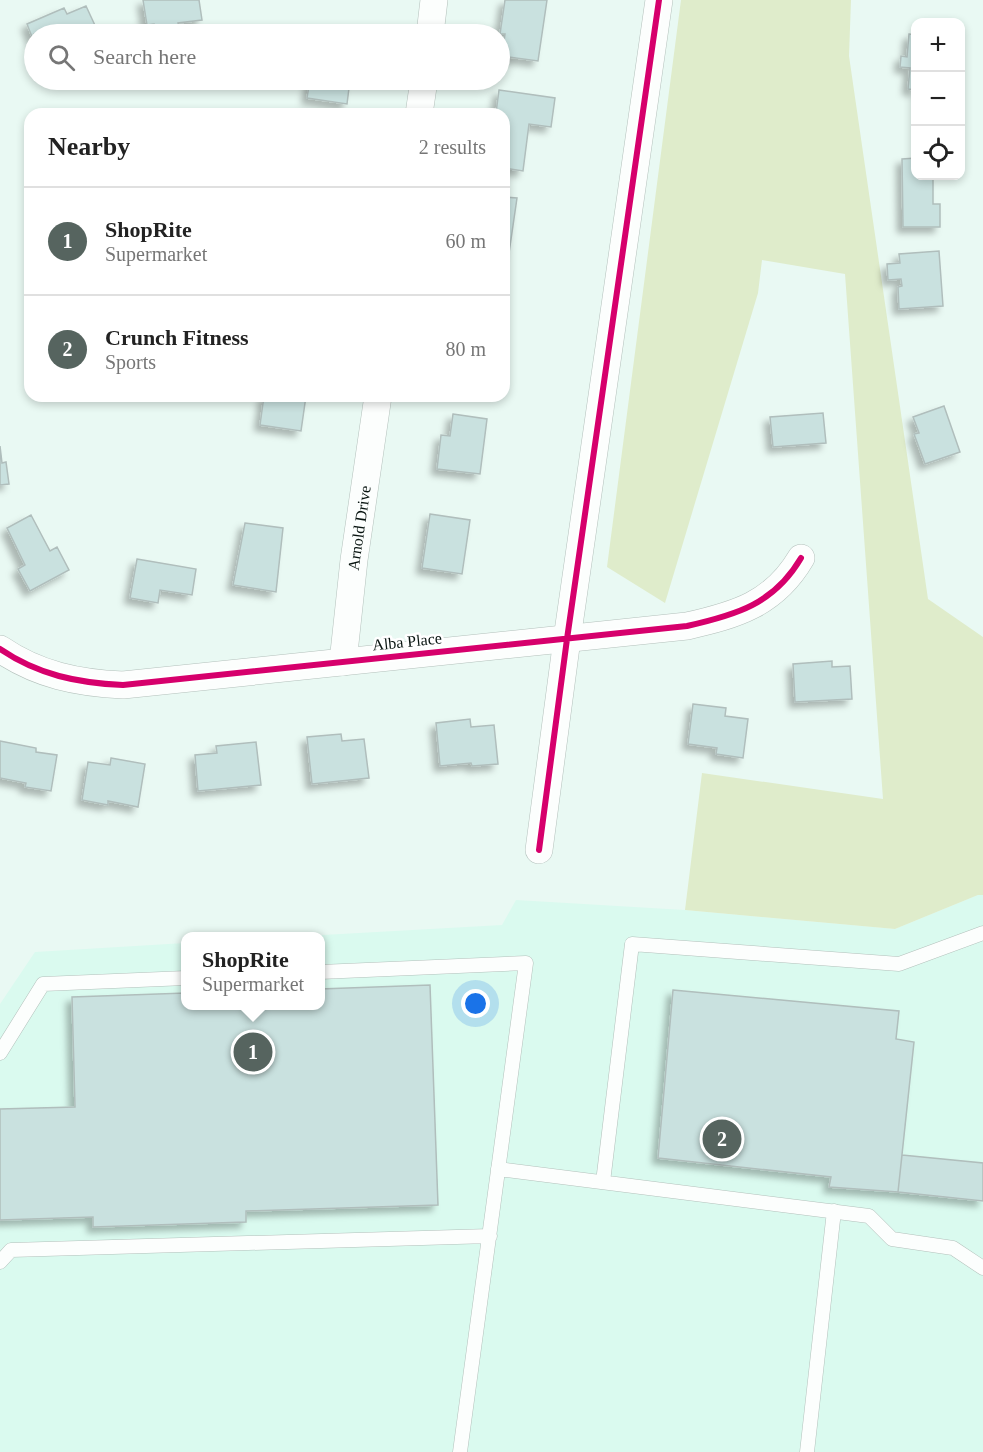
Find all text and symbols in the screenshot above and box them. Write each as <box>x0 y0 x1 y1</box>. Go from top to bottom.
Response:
map controls <box>911 18 965 180</box>
button: + <box>911 18 965 72</box>
search box <box>24 24 510 90</box>
icon: search <box>45 41 78 74</box>
text: Search here <box>93 44 196 69</box>
button: − <box>911 72 965 126</box>
button: locate <box>911 126 965 180</box>
text: Nearby <box>48 132 130 161</box>
text: 2 results <box>419 136 486 158</box>
text: ShopRite <box>105 217 192 242</box>
text: 1 <box>63 230 73 252</box>
text: 60 m <box>445 230 486 252</box>
text: Supermarket <box>105 243 207 265</box>
text: Crunch Fitness <box>105 325 249 350</box>
text: 2 <box>63 338 73 360</box>
text: 80 m <box>445 338 486 360</box>
text: Sports <box>105 351 156 373</box>
street label: Arnold Drive <box>345 484 374 571</box>
street label: Alba Place <box>371 629 443 654</box>
popup <box>181 932 325 1010</box>
text: ShopRite <box>202 947 289 972</box>
text: Supermarket <box>202 973 304 995</box>
your location <box>461 989 490 1018</box>
pin: 1 <box>234 1030 272 1074</box>
pin: 2 <box>702 1116 742 1162</box>

